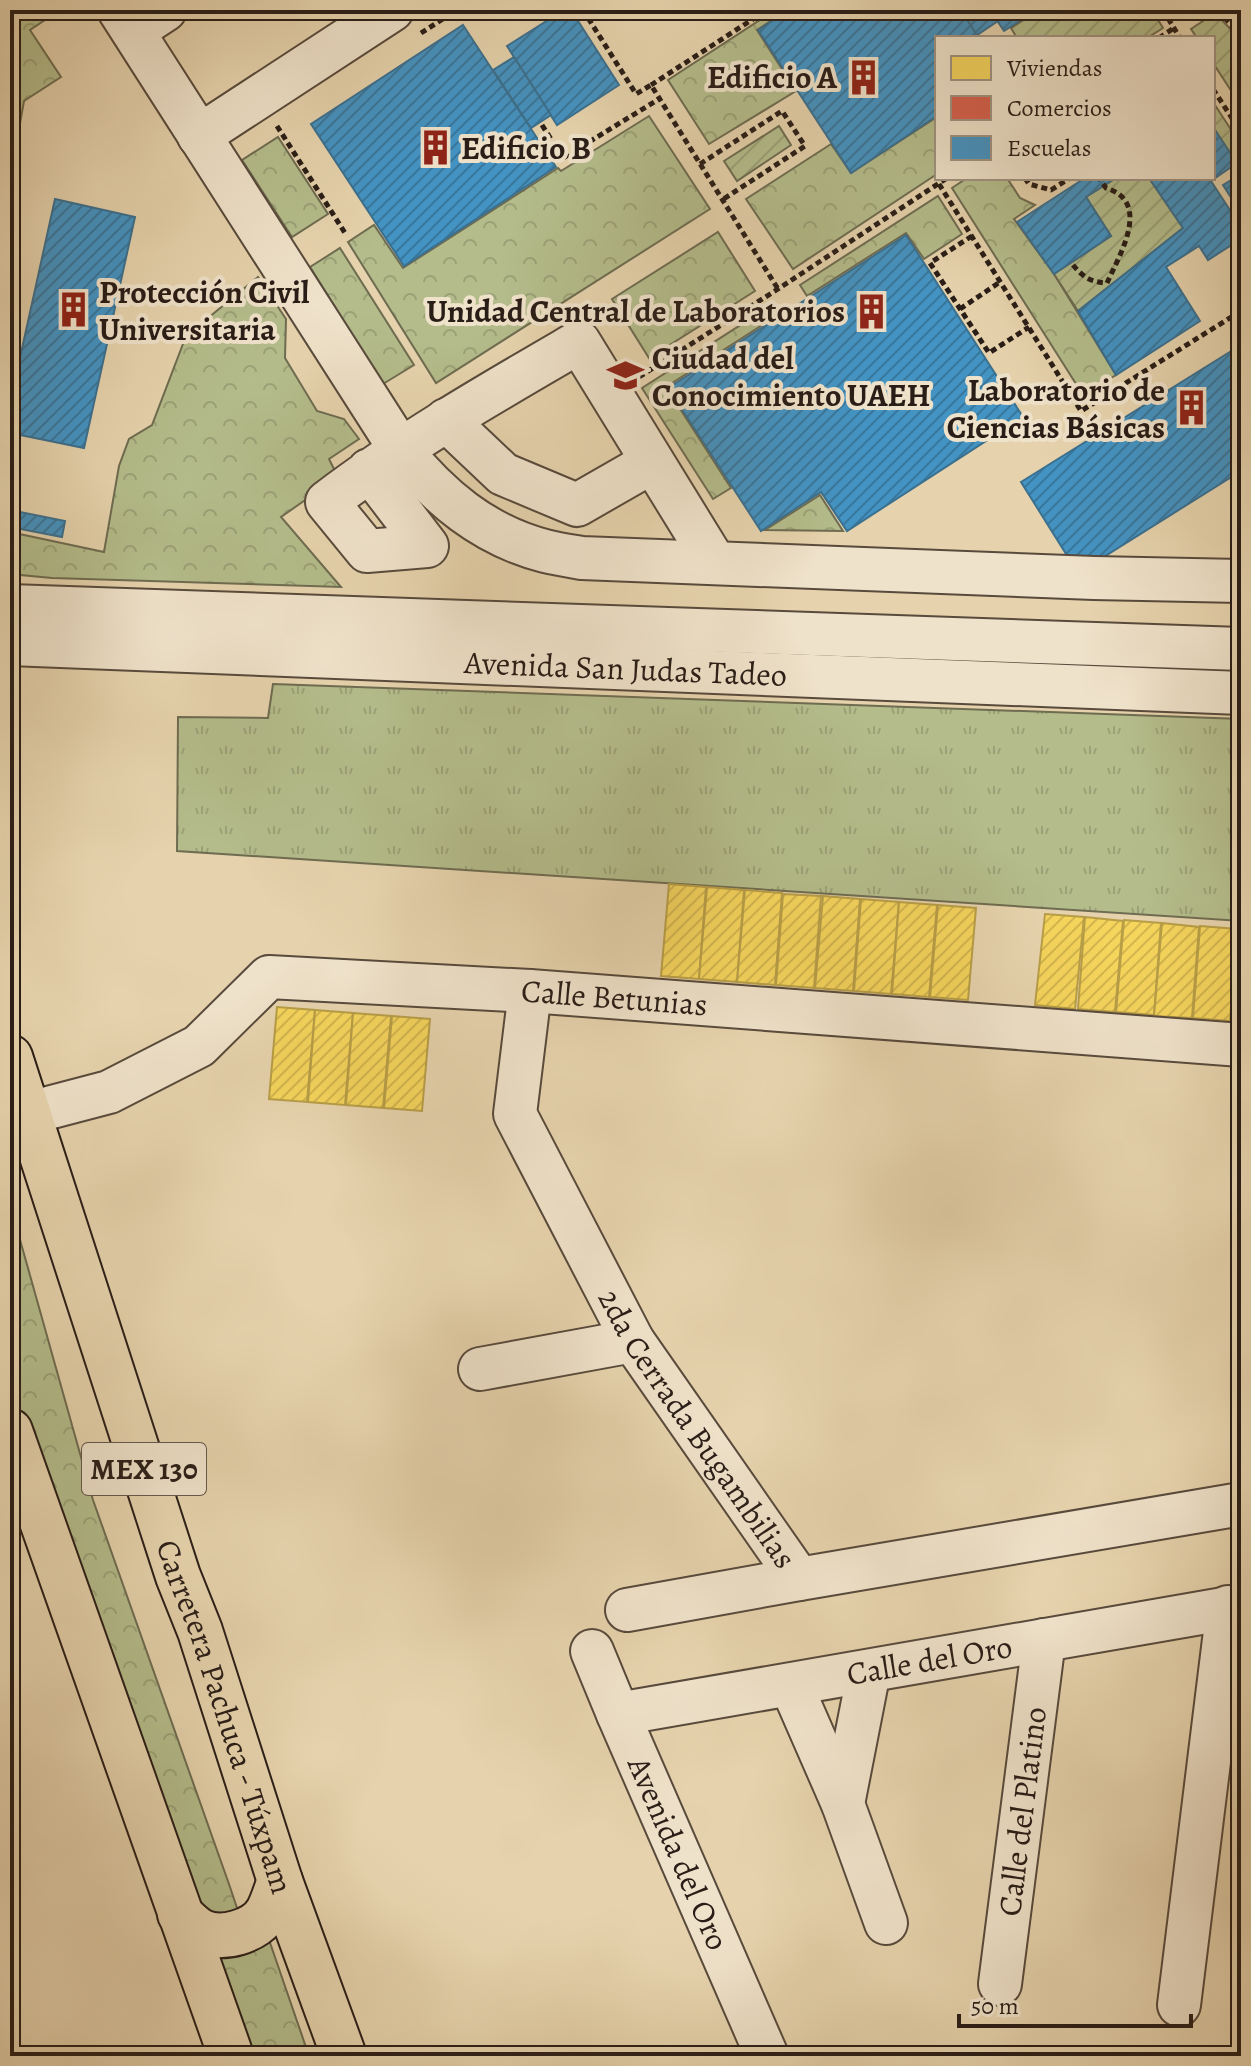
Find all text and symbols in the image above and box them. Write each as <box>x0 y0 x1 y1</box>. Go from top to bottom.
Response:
legend <box>935 36 1215 180</box>
text: Viviendas <box>1006 52 1103 84</box>
place label: Edificio A <box>707 55 838 99</box>
building icon: Edificio A <box>844 58 882 96</box>
text: Comercios <box>1007 92 1112 124</box>
place label: Edificio B <box>461 126 591 170</box>
building icon: Edificio B <box>416 129 454 167</box>
text: Escuelas <box>1007 132 1091 164</box>
place label: Protección Civil Universitaria <box>99 270 310 351</box>
place label: Unidad Central de Laboratorios <box>427 289 845 333</box>
building icon: Protección Civil Universitaria <box>54 291 92 329</box>
building icon: Unidad Central de Laboratorios <box>852 292 890 330</box>
place label: Ciudad del Conocimiento UAEH <box>652 336 930 417</box>
school or university icon: Ciudad del Conocimiento UAEH <box>607 357 645 395</box>
place label: Laboratorio de Ciencias Básicas <box>947 368 1165 449</box>
building icon: Laboratorio de Ciencias Básicas <box>1172 389 1210 427</box>
street label: Avenida San Judas Tadeo <box>462 640 788 697</box>
street label: Calle Betunias <box>520 968 709 1026</box>
street label: 2da Cerrada Bugambilias <box>588 1281 807 1577</box>
road number: MEX 130 <box>82 1443 206 1495</box>
street label: Carretera Pachuca - Túxpam <box>146 1534 305 1899</box>
street label: Calle del Oro <box>843 1624 1015 1696</box>
street label: Calle del Platino <box>987 1704 1057 1919</box>
street label: Avenida del Oro <box>617 1749 740 1957</box>
scale bar <box>959 1978 1191 2028</box>
text: 50 m <box>971 1990 1019 2022</box>

